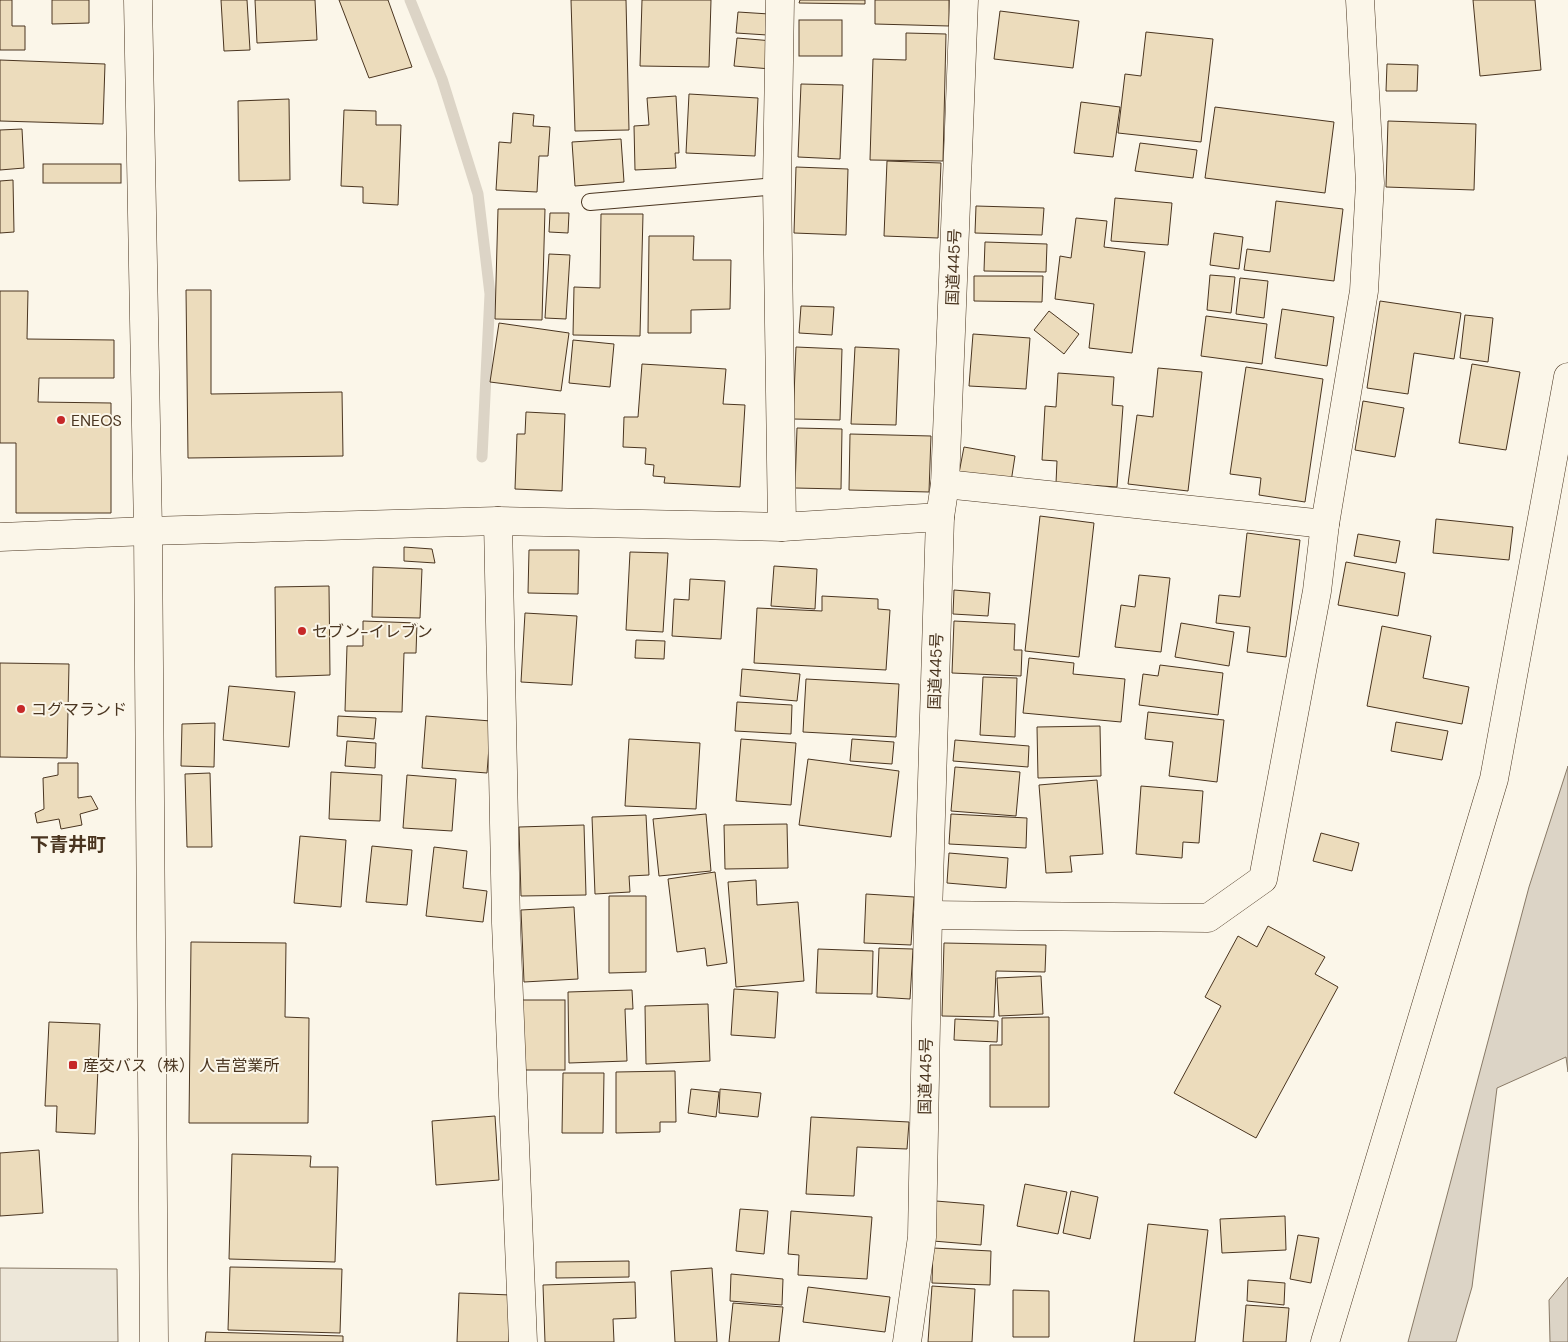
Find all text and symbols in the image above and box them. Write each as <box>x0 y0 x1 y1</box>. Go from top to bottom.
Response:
street label: 国道445号 <box>942 228 965 306</box>
place label: ENEOS <box>71 410 122 431</box>
marker: ENEOS <box>55 414 67 426</box>
place label: セブン-イレブン <box>312 621 433 642</box>
marker: セブン-イレブン <box>296 625 308 637</box>
street label: 国道445号 <box>924 632 947 710</box>
place label: コグマランド <box>31 699 127 720</box>
marker: コグマランド <box>15 703 27 715</box>
district label: 下青井町 <box>30 832 106 857</box>
street label: 国道445号 <box>914 1037 937 1115</box>
place label: 産交バス（株） 人吉営業所 <box>83 1055 279 1076</box>
marker: 産交バス（株） 人吉営業所 <box>67 1059 79 1071</box>

